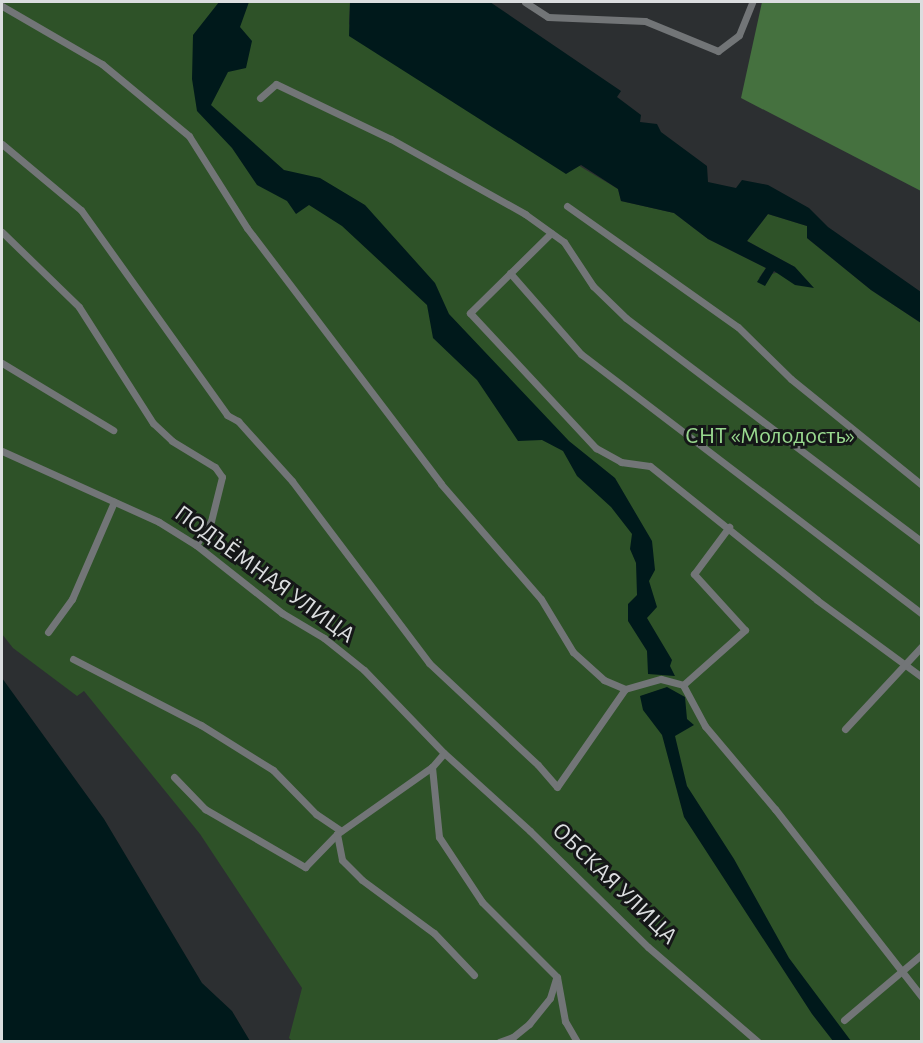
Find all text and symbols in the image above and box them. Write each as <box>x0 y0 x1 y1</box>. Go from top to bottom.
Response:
park label: СНТ «Молодость» <box>685 423 855 451</box>
street label: ПОДЪЁМНАЯ УЛИЦА <box>168 500 360 650</box>
street label: ОБСКАЯ УЛИЦА <box>545 817 683 951</box>

